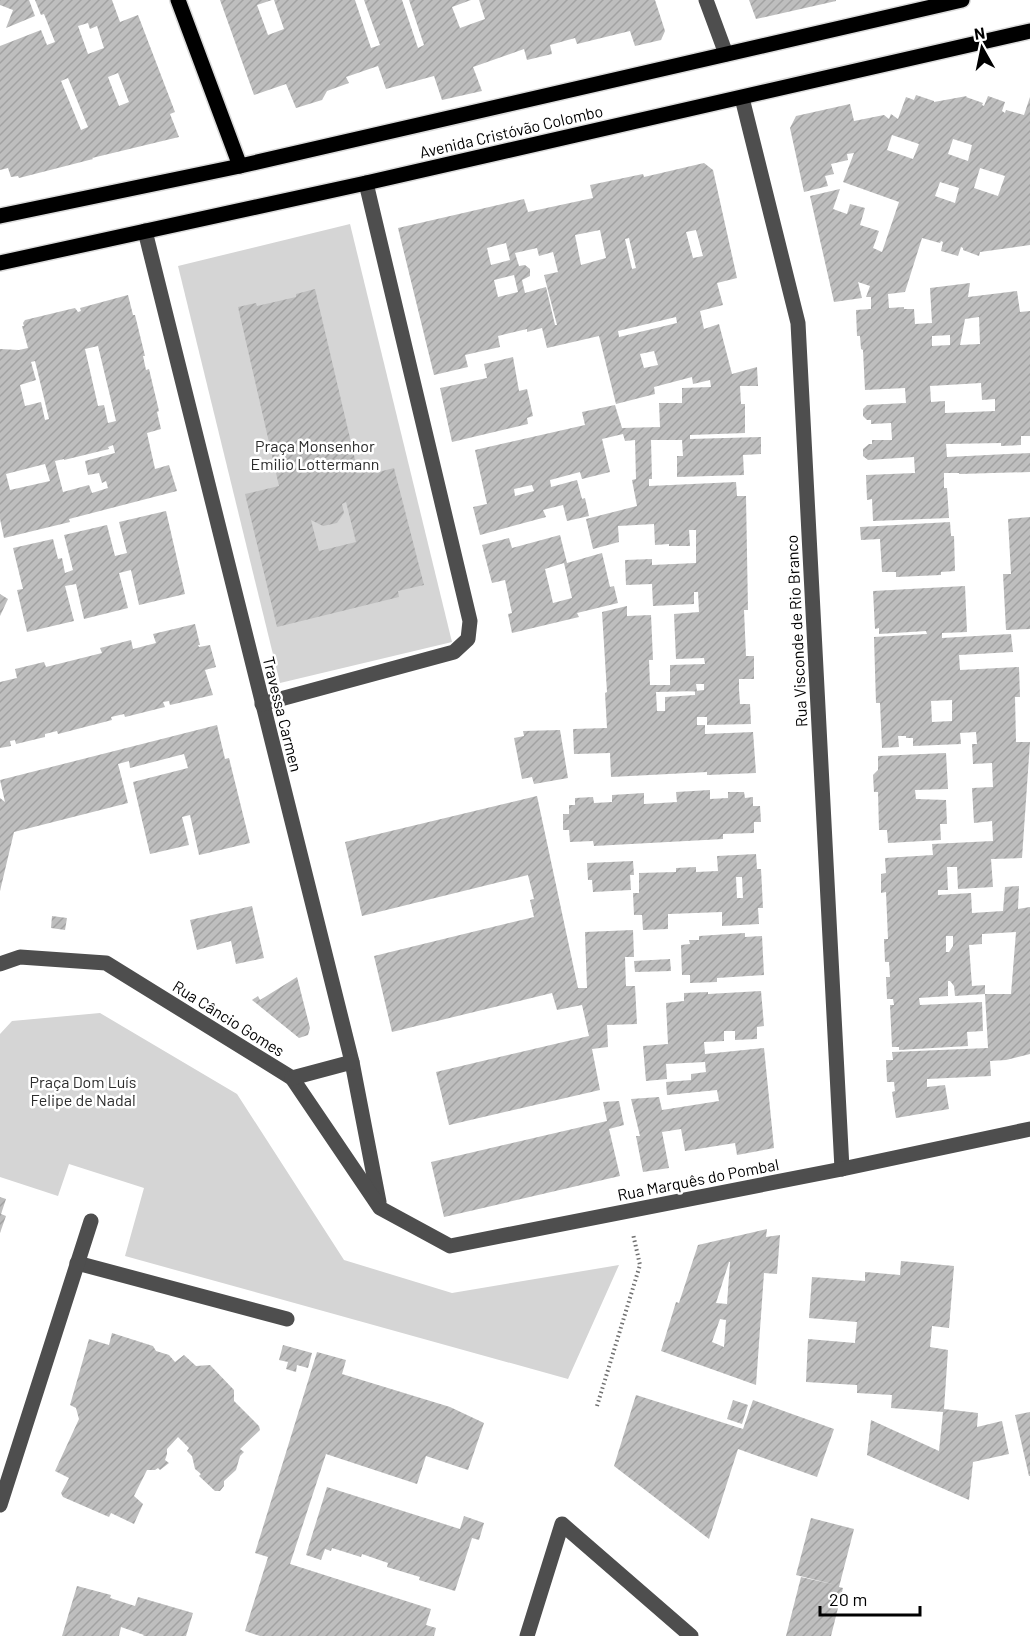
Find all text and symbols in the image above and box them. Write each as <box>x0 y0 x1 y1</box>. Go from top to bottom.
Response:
north arrow <box>952 18 1012 78</box>
text: N <box>973 22 986 43</box>
street label: Avenida Cristóvão Colombo <box>417 101 605 161</box>
park label: Praça Monsenhor Emilio Lottermann <box>251 436 379 473</box>
street label: Rua Visconde de Rio Branco <box>781 534 811 728</box>
street label: Travessa Carmen <box>259 654 307 774</box>
street label: Rua Câncio Gomes <box>170 976 288 1060</box>
park label: Praça Dom Luís Felipe de Nadal <box>30 1072 136 1109</box>
street label: Rua Marquês do Pombal <box>616 1154 780 1204</box>
scale bar <box>820 1579 920 1617</box>
text: 20 m <box>829 1588 867 1610</box>

